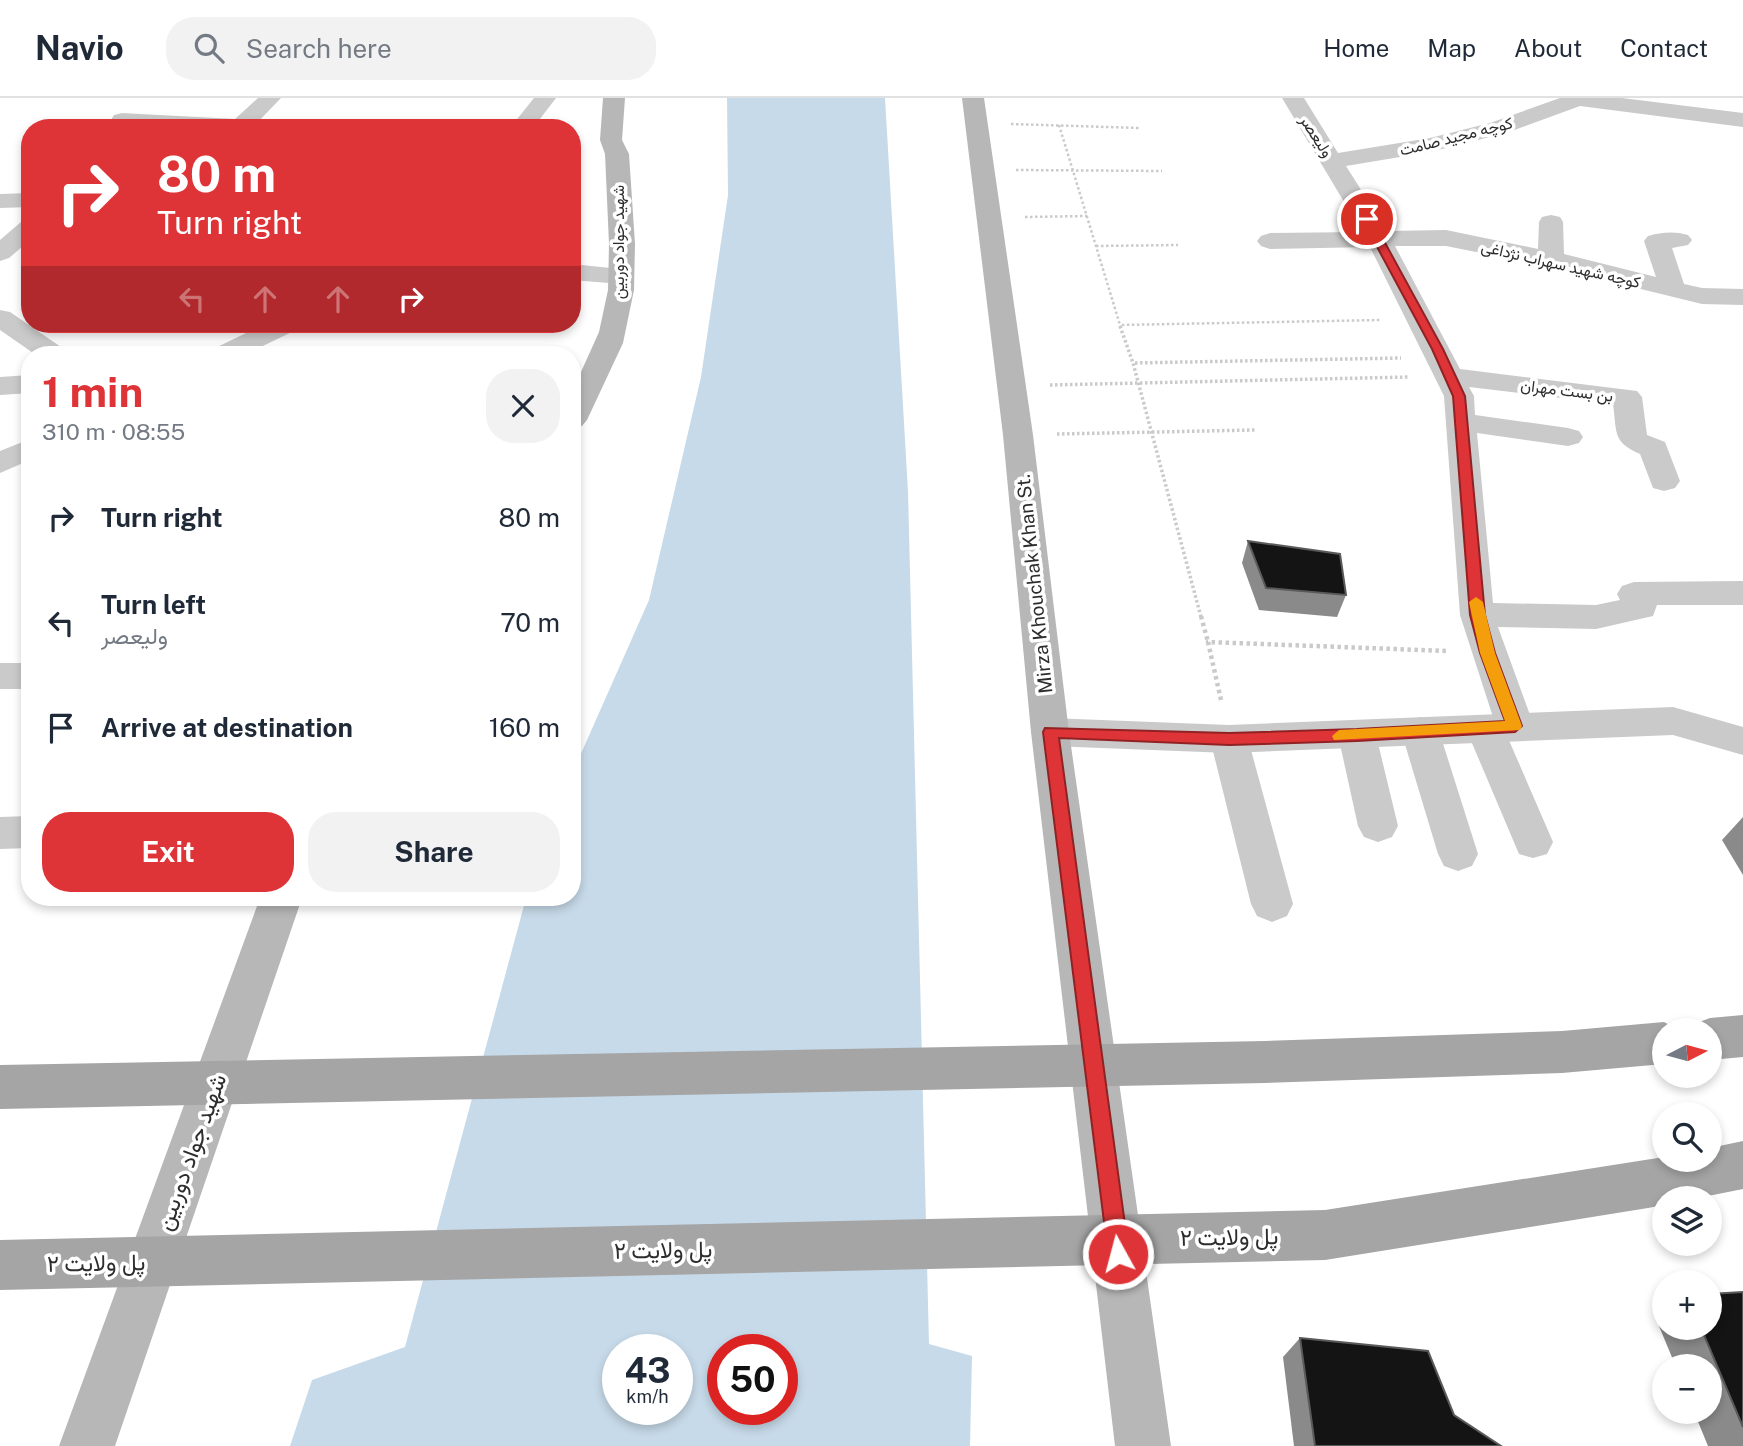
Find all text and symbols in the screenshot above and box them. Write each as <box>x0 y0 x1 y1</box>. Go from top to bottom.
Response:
search box <box>166 17 656 80</box>
text: Navio <box>35 29 124 67</box>
icon: search <box>190 29 228 67</box>
text: Search here <box>246 33 392 64</box>
text: Home <box>1323 34 1389 62</box>
text: Map <box>1427 34 1476 62</box>
text: About <box>1514 34 1582 62</box>
text: Contact <box>1620 34 1708 62</box>
street label: ولیعصر <box>1295 111 1337 162</box>
street label: کوچه مجید صامت <box>1398 113 1515 162</box>
text: 80 m <box>157 145 276 203</box>
icon: right <box>42 147 133 238</box>
street label: شهید جواد دوربین <box>609 185 629 299</box>
pin <box>1337 189 1397 249</box>
icon: arrive <box>1348 200 1386 238</box>
text: Turn right <box>157 204 302 241</box>
street label: کوچه شهید سهراب نژداغی <box>1479 237 1642 294</box>
icon: left <box>173 280 211 318</box>
icon: ahead <box>246 280 284 318</box>
icon: ahead <box>319 280 357 318</box>
icon: right <box>392 280 430 318</box>
text: 1 min <box>42 367 143 416</box>
button: close <box>486 369 560 443</box>
street label: بن بست مهران <box>1519 375 1614 407</box>
text: 310 m · 08:55 <box>42 418 185 445</box>
street label: Mirza Khouchak Khan St. <box>1012 473 1056 695</box>
icon: right <box>42 499 80 537</box>
text: Turn right <box>101 502 223 533</box>
text: 80 m <box>499 502 560 533</box>
text: Turn left <box>101 589 206 620</box>
icon: left <box>42 604 80 642</box>
text: 70 m <box>500 607 560 638</box>
text: ولیعصر <box>101 622 168 649</box>
icon: arrive <box>42 709 80 747</box>
text: Arrive at destination <box>101 712 353 743</box>
text: 160 m <box>489 712 560 743</box>
button: Exit <box>42 812 294 892</box>
button: Share <box>308 812 560 892</box>
north arrow <box>1652 1018 1722 1088</box>
map controls <box>1652 1018 1722 1424</box>
street label: شهید جواد دوربین <box>150 1070 233 1234</box>
button: search <box>1652 1102 1722 1172</box>
button: layers <box>1652 1186 1722 1256</box>
position arrow <box>1081 1217 1155 1291</box>
street label: پل ولایت ۲ <box>1180 1222 1278 1254</box>
street label: پل ولایت ۲ <box>614 1235 712 1267</box>
street label: پل ولایت ۲ <box>47 1248 145 1280</box>
button: + <box>1652 1270 1722 1340</box>
speed limit sign: 50 <box>707 1334 798 1425</box>
text: 43 <box>624 1350 671 1391</box>
button: − <box>1652 1354 1722 1424</box>
text: km/h <box>626 1386 669 1407</box>

